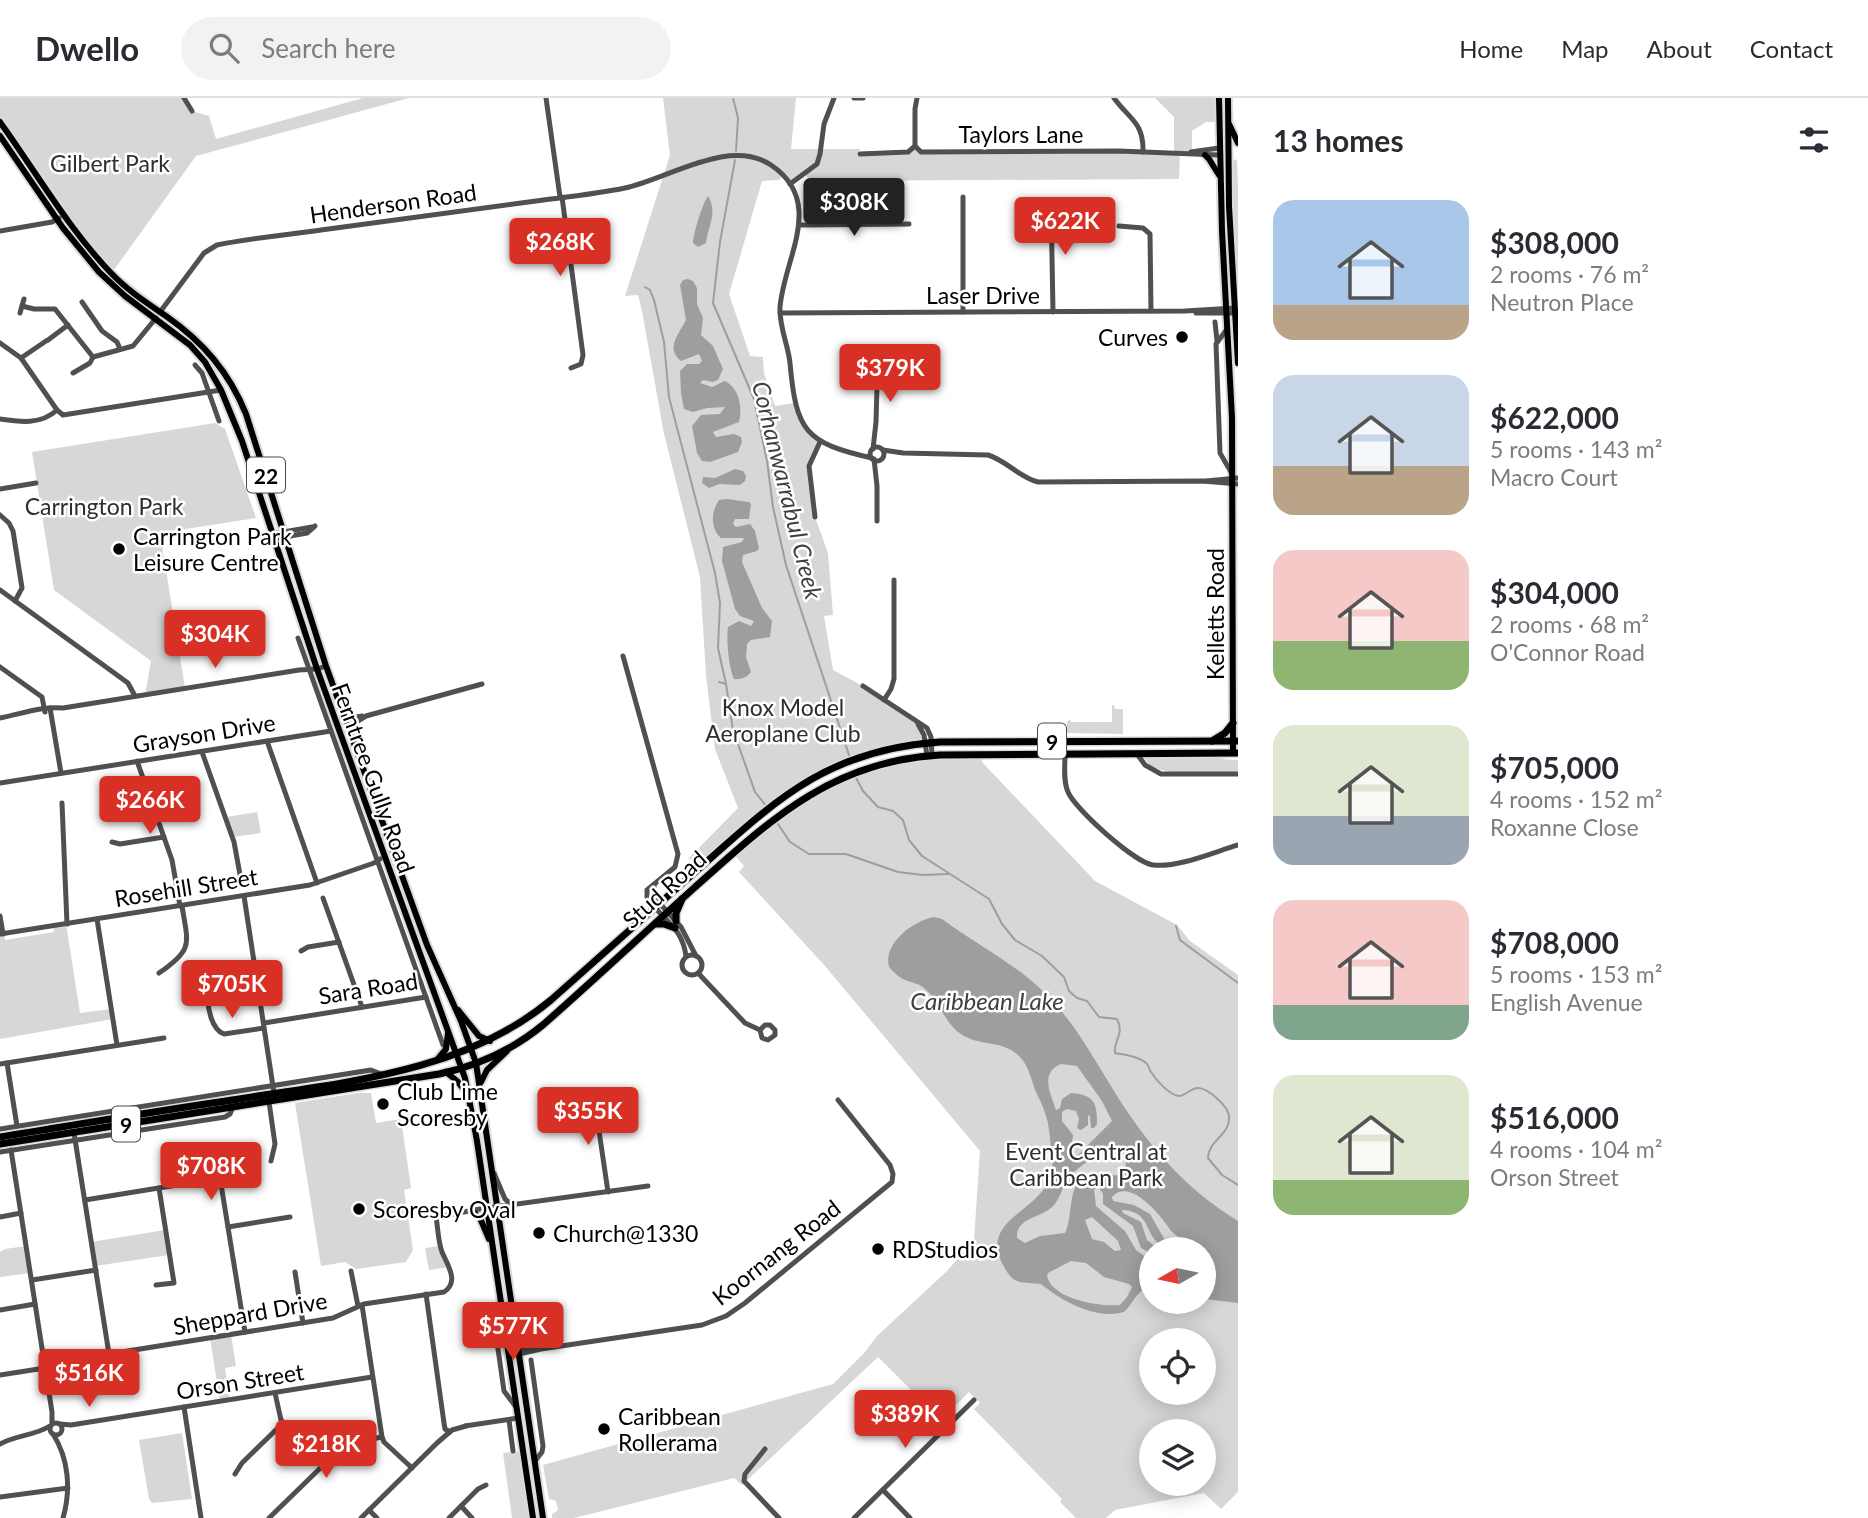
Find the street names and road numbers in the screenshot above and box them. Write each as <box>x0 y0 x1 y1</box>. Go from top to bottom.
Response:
street label: Taylors Lane <box>959 120 1083 148</box>
street label: Henderson Road <box>308 177 478 229</box>
street label: Laser Drive <box>926 281 1040 309</box>
road number: 22 <box>247 458 285 492</box>
street label: Kelletts Road <box>1201 548 1229 680</box>
street label: Ferntree Gully Road <box>327 679 421 877</box>
street label: Grayson Drive <box>131 708 277 758</box>
road number: 9 <box>1038 724 1066 758</box>
street label: Stud Road <box>616 844 712 934</box>
street label: Rosehill Street <box>112 862 260 912</box>
street label: Sara Road <box>316 966 420 1010</box>
road number: 9 <box>112 1107 140 1142</box>
street label: Koornang Road <box>706 1193 846 1311</box>
street label: Sheppard Drive <box>171 1286 329 1340</box>
street label: Orson Street <box>174 1357 307 1405</box>

